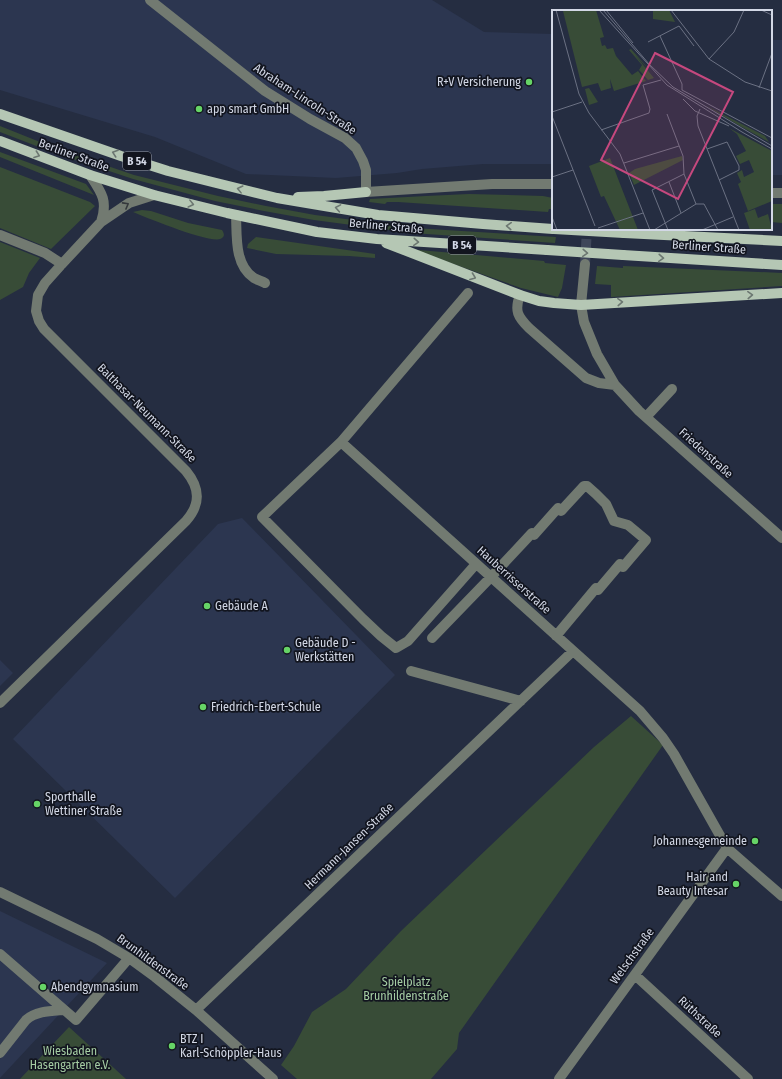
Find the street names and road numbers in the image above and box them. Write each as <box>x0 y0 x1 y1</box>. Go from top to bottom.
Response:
street label: Abraham-Lincoln-Straße <box>251 61 359 137</box>
street label: Berliner Straße <box>37 136 111 174</box>
road number: B 54 <box>123 152 151 170</box>
street label: Berliner Straße <box>348 216 424 236</box>
road number: B 54 <box>448 236 476 254</box>
street label: Berliner Straße <box>672 237 746 257</box>
street label: Balthasar-Neumann-Straße <box>95 361 199 465</box>
street label: Friedenstraße <box>676 425 736 481</box>
street label: Hauberrisserstraße <box>474 543 554 617</box>
street label: Hermann-Jansen-Straße <box>302 800 396 892</box>
street label: Welschstraße <box>607 925 657 987</box>
street label: Brunhildenstraße <box>114 931 192 993</box>
street label: Rüthstraße <box>675 993 725 1041</box>

